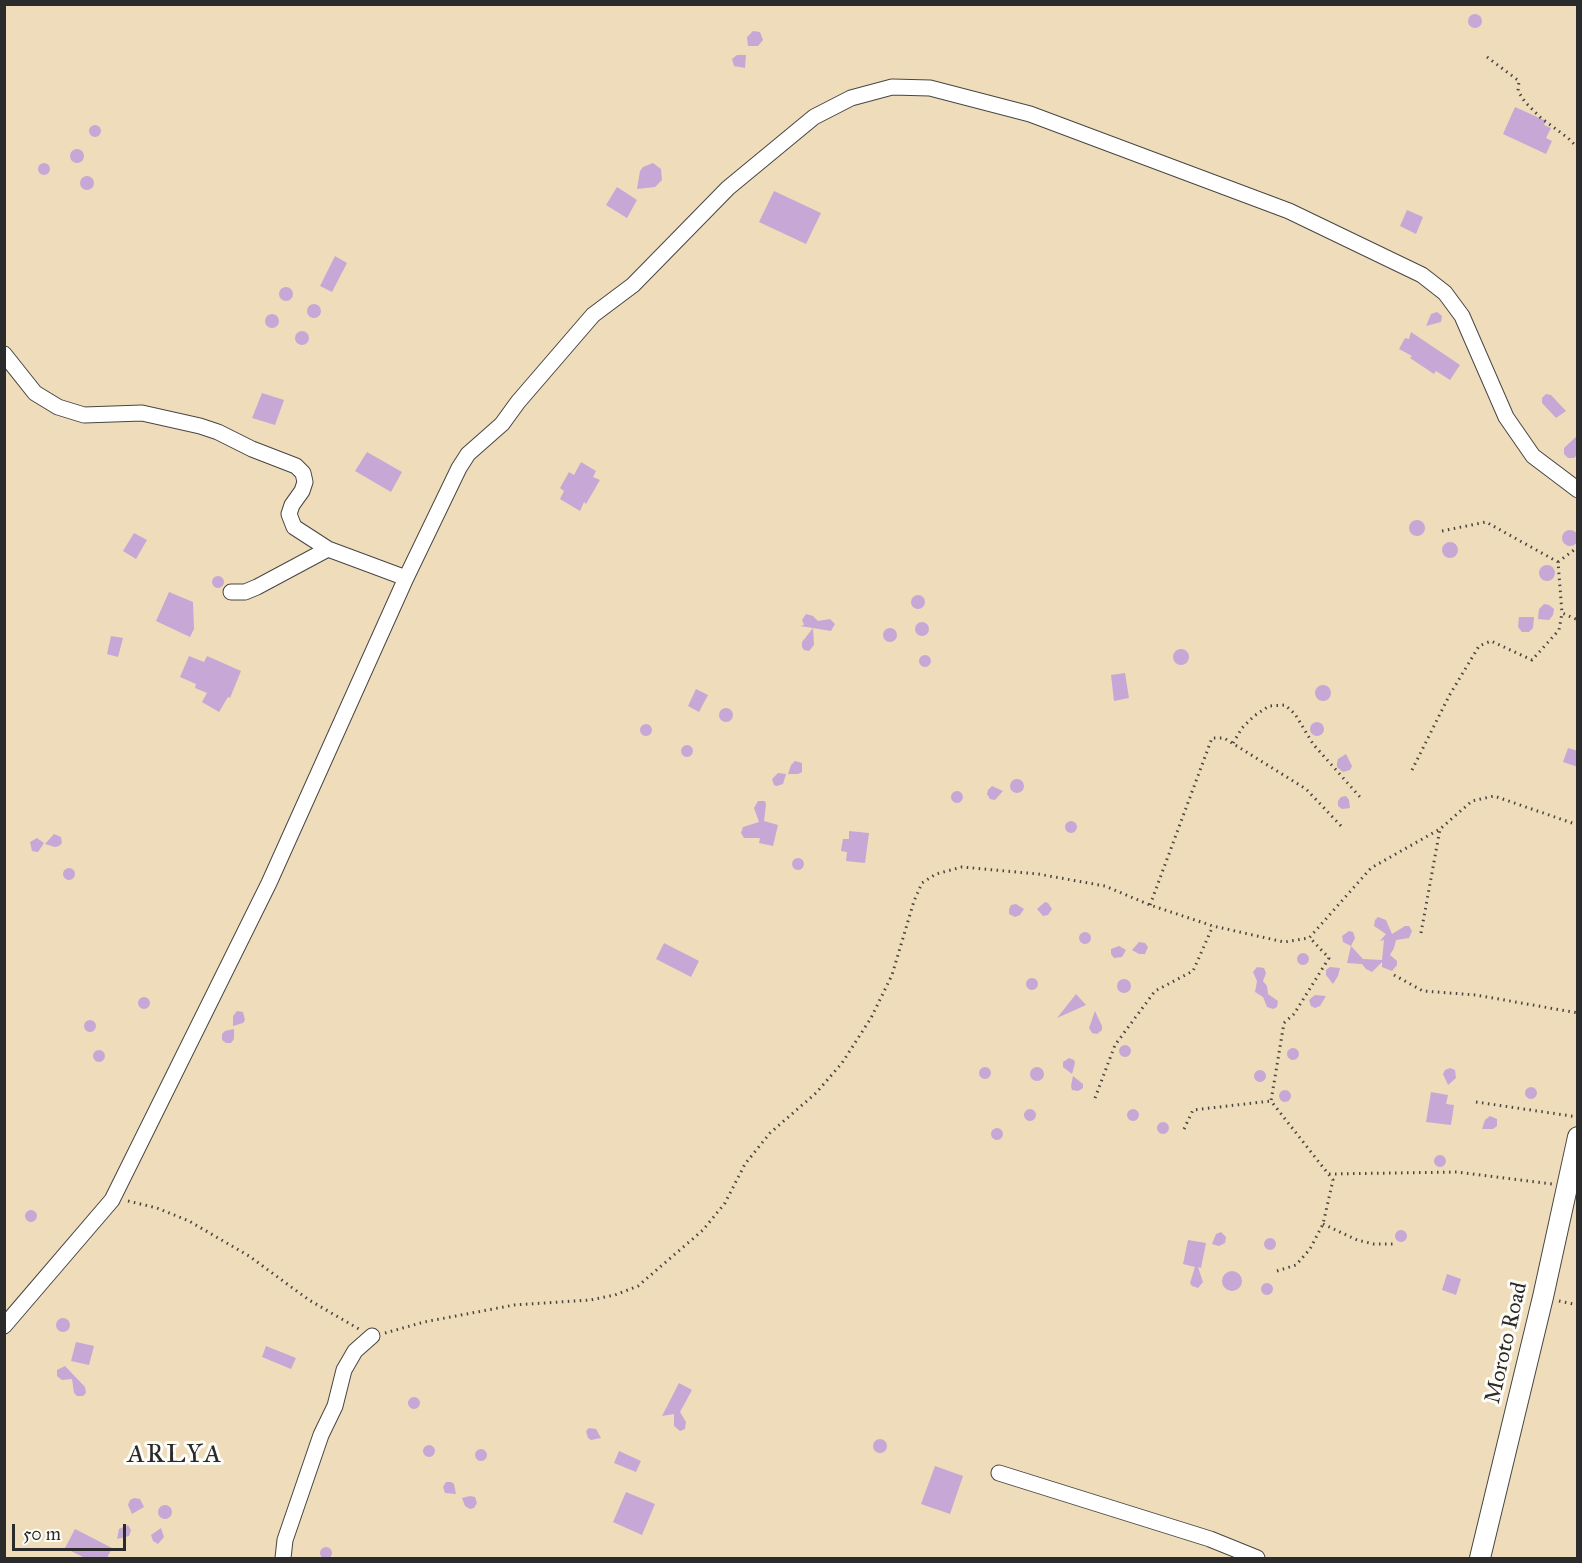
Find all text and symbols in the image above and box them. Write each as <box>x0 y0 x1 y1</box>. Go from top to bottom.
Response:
street label: Moroto Road <box>1480 1280 1534 1406</box>
district label: ARLYA <box>127 1440 223 1472</box>
scale bar <box>15 1512 129 1550</box>
text: 50 m <box>23 1523 61 1545</box>

